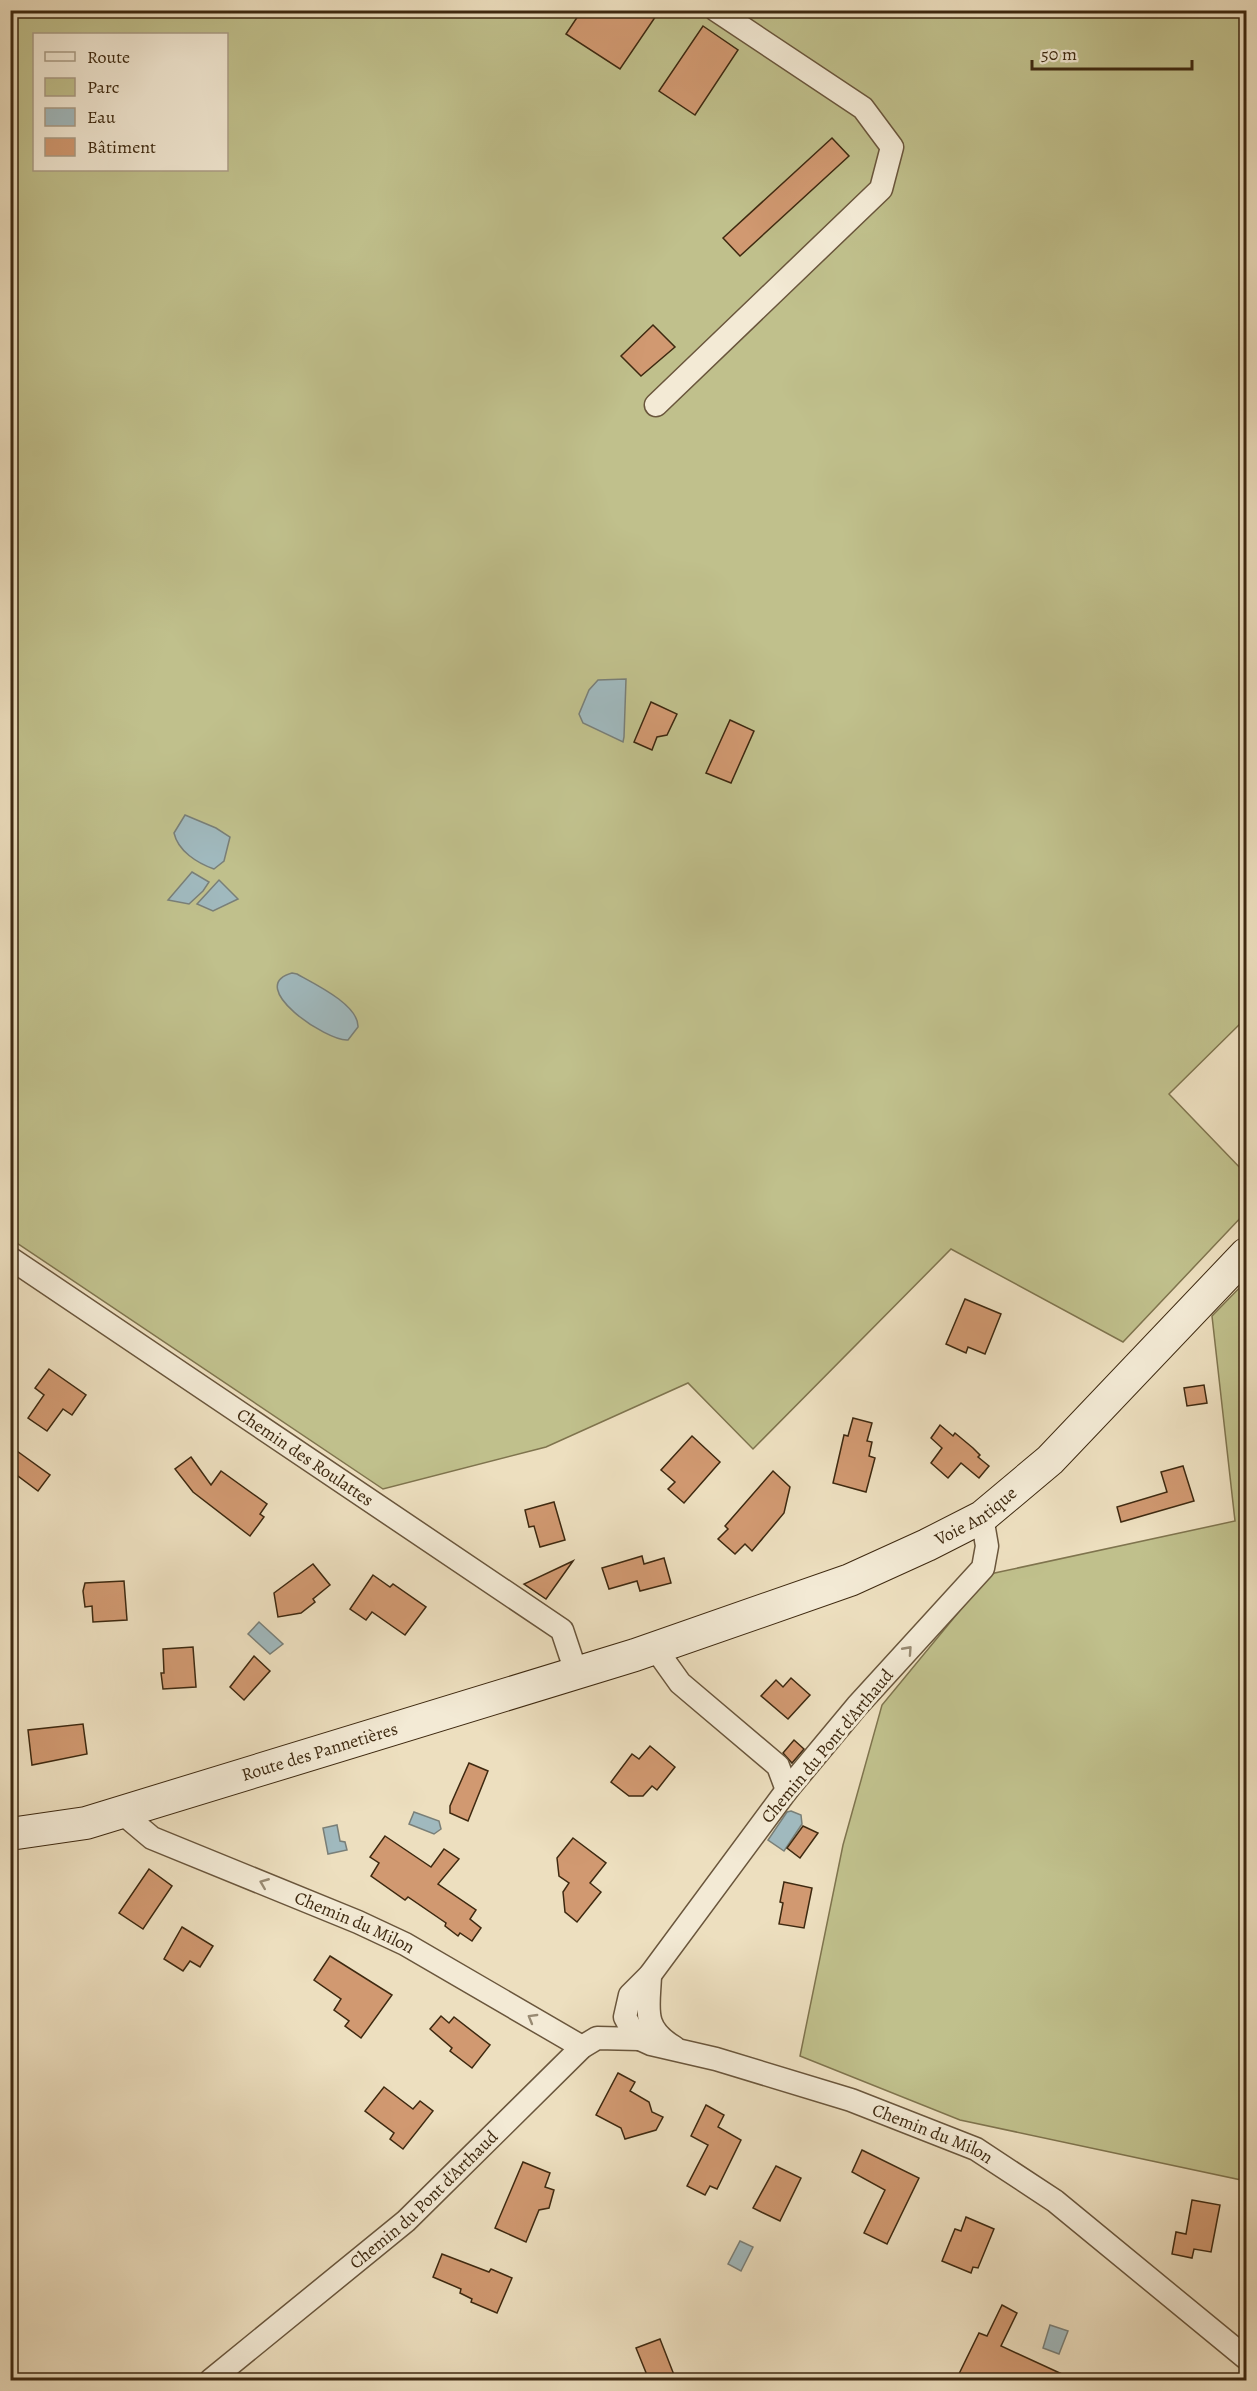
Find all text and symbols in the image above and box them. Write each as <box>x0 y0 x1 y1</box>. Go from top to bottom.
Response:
legend <box>33 33 228 171</box>
scale bar <box>1032 33 1192 71</box>
text: 50 m <box>1041 42 1077 66</box>
text: Route <box>87 45 130 69</box>
text: Parc <box>87 75 119 99</box>
text: Eau <box>87 105 116 129</box>
text: Bâtiment <box>87 135 156 159</box>
street label: Chemin des Roulattes <box>232 1402 378 1512</box>
street label: Voie Antique <box>930 1481 1022 1552</box>
one-way arrow <box>901 1646 912 1657</box>
street label: Chemin du Pont d'Arthaud <box>755 1664 899 1828</box>
street label: Route des Pannetières <box>238 1716 401 1787</box>
one-way arrow <box>259 1878 270 1890</box>
street label: Chemin du Milon <box>291 1885 419 1959</box>
one-way arrow <box>527 2013 538 2025</box>
street label: Chemin du Milon <box>869 2097 998 2169</box>
street label: Chemin du Pont d'Arthaud <box>344 2125 503 2274</box>

